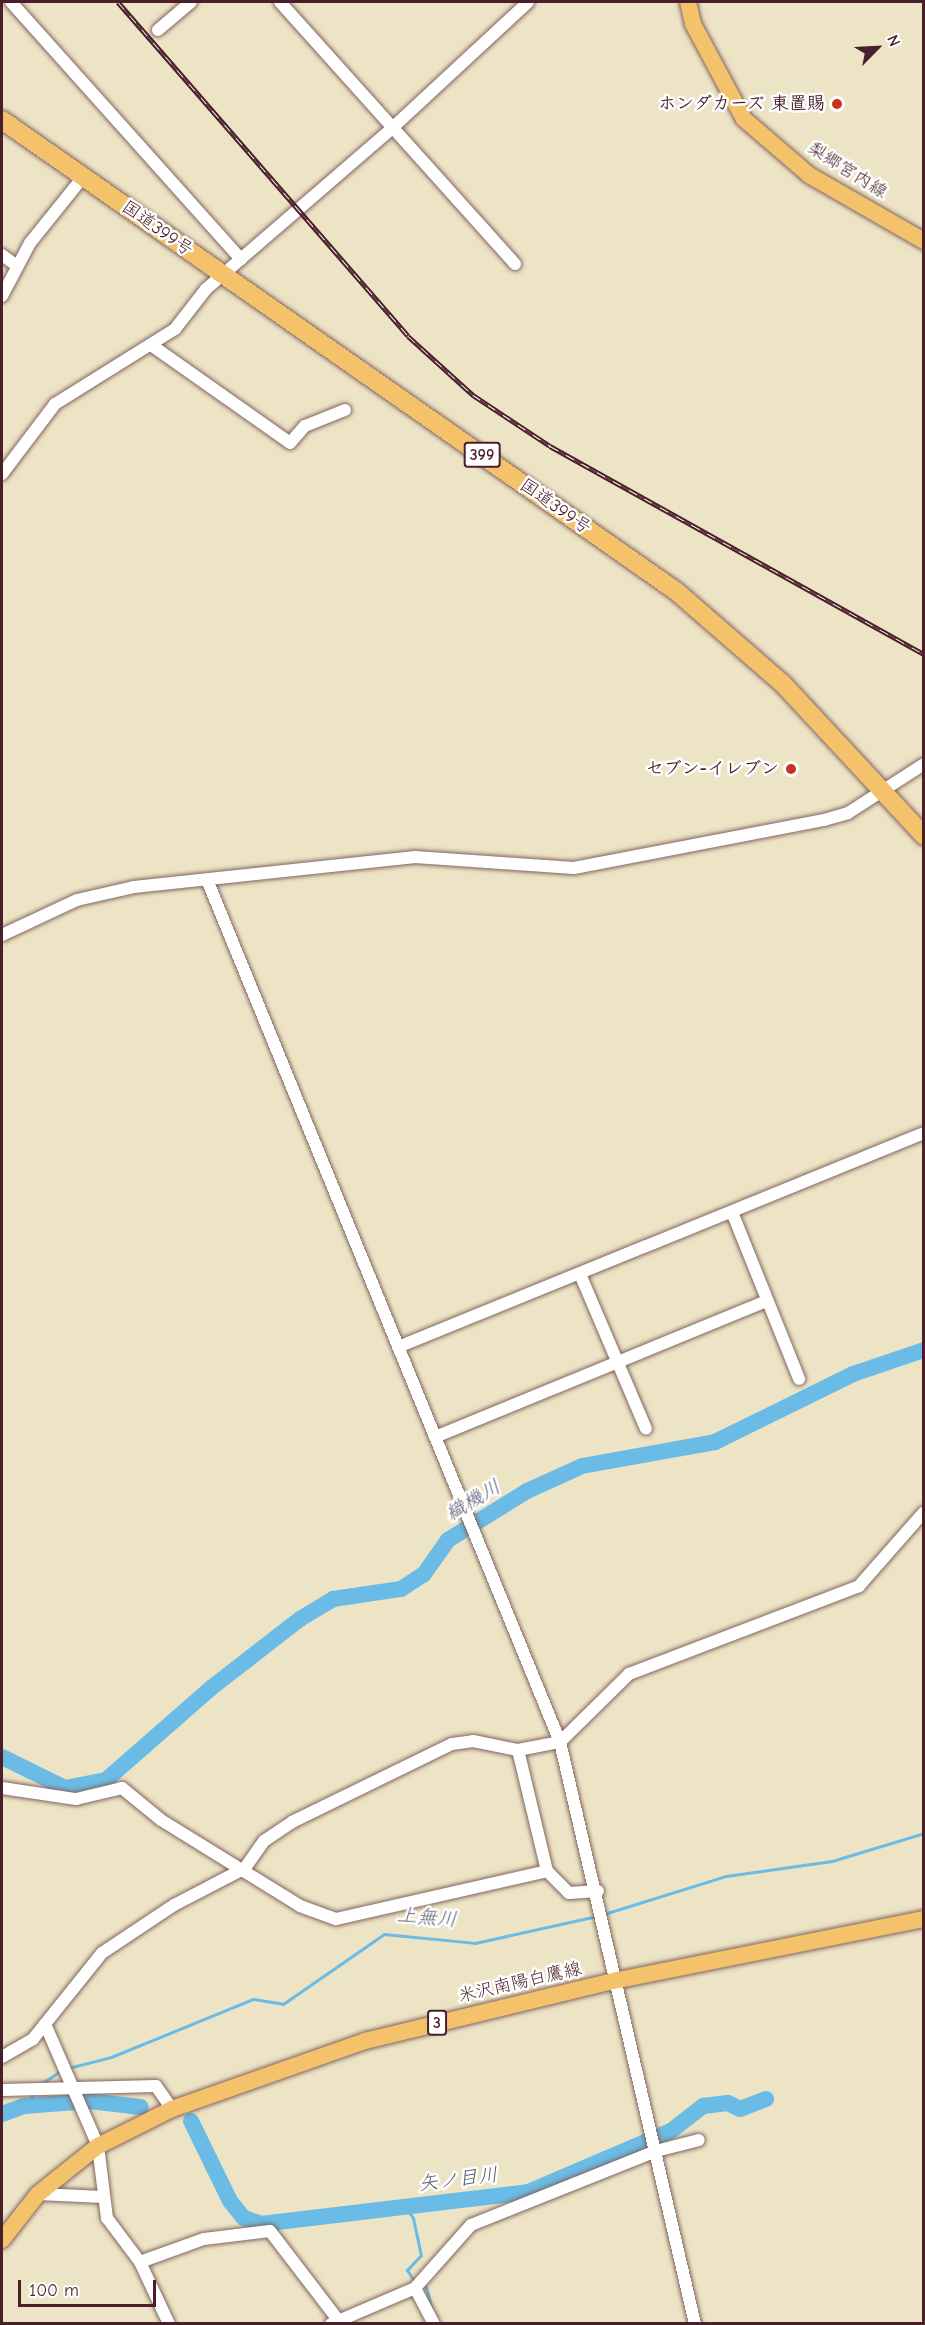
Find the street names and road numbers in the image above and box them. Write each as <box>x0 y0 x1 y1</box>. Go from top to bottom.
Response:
street label: 梨郷宮内線 <box>803 138 891 204</box>
street label: 国道399号 <box>117 197 197 261</box>
road number: 399 <box>462 442 502 468</box>
street label: 国道399号 <box>515 475 595 539</box>
street label: 米沢南陽白鷹線 <box>456 1958 584 2008</box>
road number: 3 <box>426 2010 448 2036</box>

